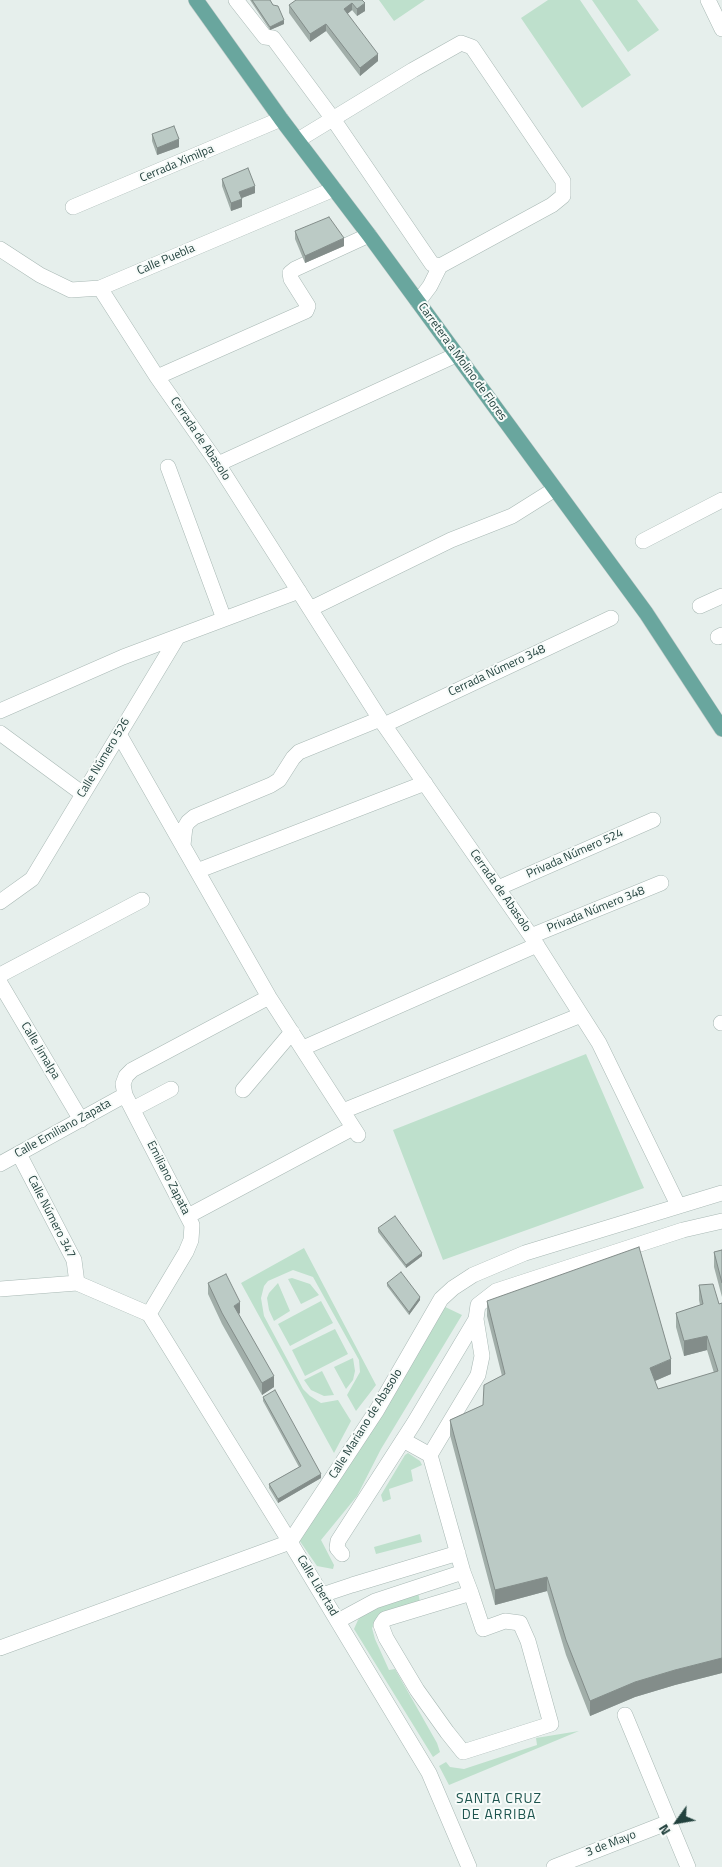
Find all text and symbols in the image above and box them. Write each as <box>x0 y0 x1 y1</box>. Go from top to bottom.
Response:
street label: Cerrada Ximilpa <box>138 142 216 186</box>
street label: Calle Puebla <box>135 241 197 279</box>
street label: Carretera a Molino de Flores <box>415 300 509 424</box>
street label: Cerrada de Abasolo <box>167 395 233 483</box>
street label: Cerrada Número 348 <box>446 642 548 700</box>
street label: Calle Número 526 <box>75 715 133 801</box>
street label: Privada Número 524 <box>524 826 626 882</box>
street label: Cerrada de Abasolo <box>466 847 534 935</box>
street label: Privada Número 348 <box>545 884 647 936</box>
street label: Calle Jimalpa <box>17 1020 63 1082</box>
street label: Calle Emiliano Zapata <box>12 1097 114 1161</box>
street label: Emiliano Zapata <box>143 1139 193 1217</box>
street label: Calle Número 347 <box>24 1173 78 1261</box>
street label: Calle Mariano de Abasolo <box>326 1366 406 1482</box>
street label: Calle Libertad <box>293 1553 341 1619</box>
district label: SANTA CRUZ DE ARRIBA <box>455 1792 543 1824</box>
north arrow <box>652 1797 702 1847</box>
text: N <box>652 1821 675 1840</box>
street label: 3 de Mayo <box>584 1828 638 1860</box>

